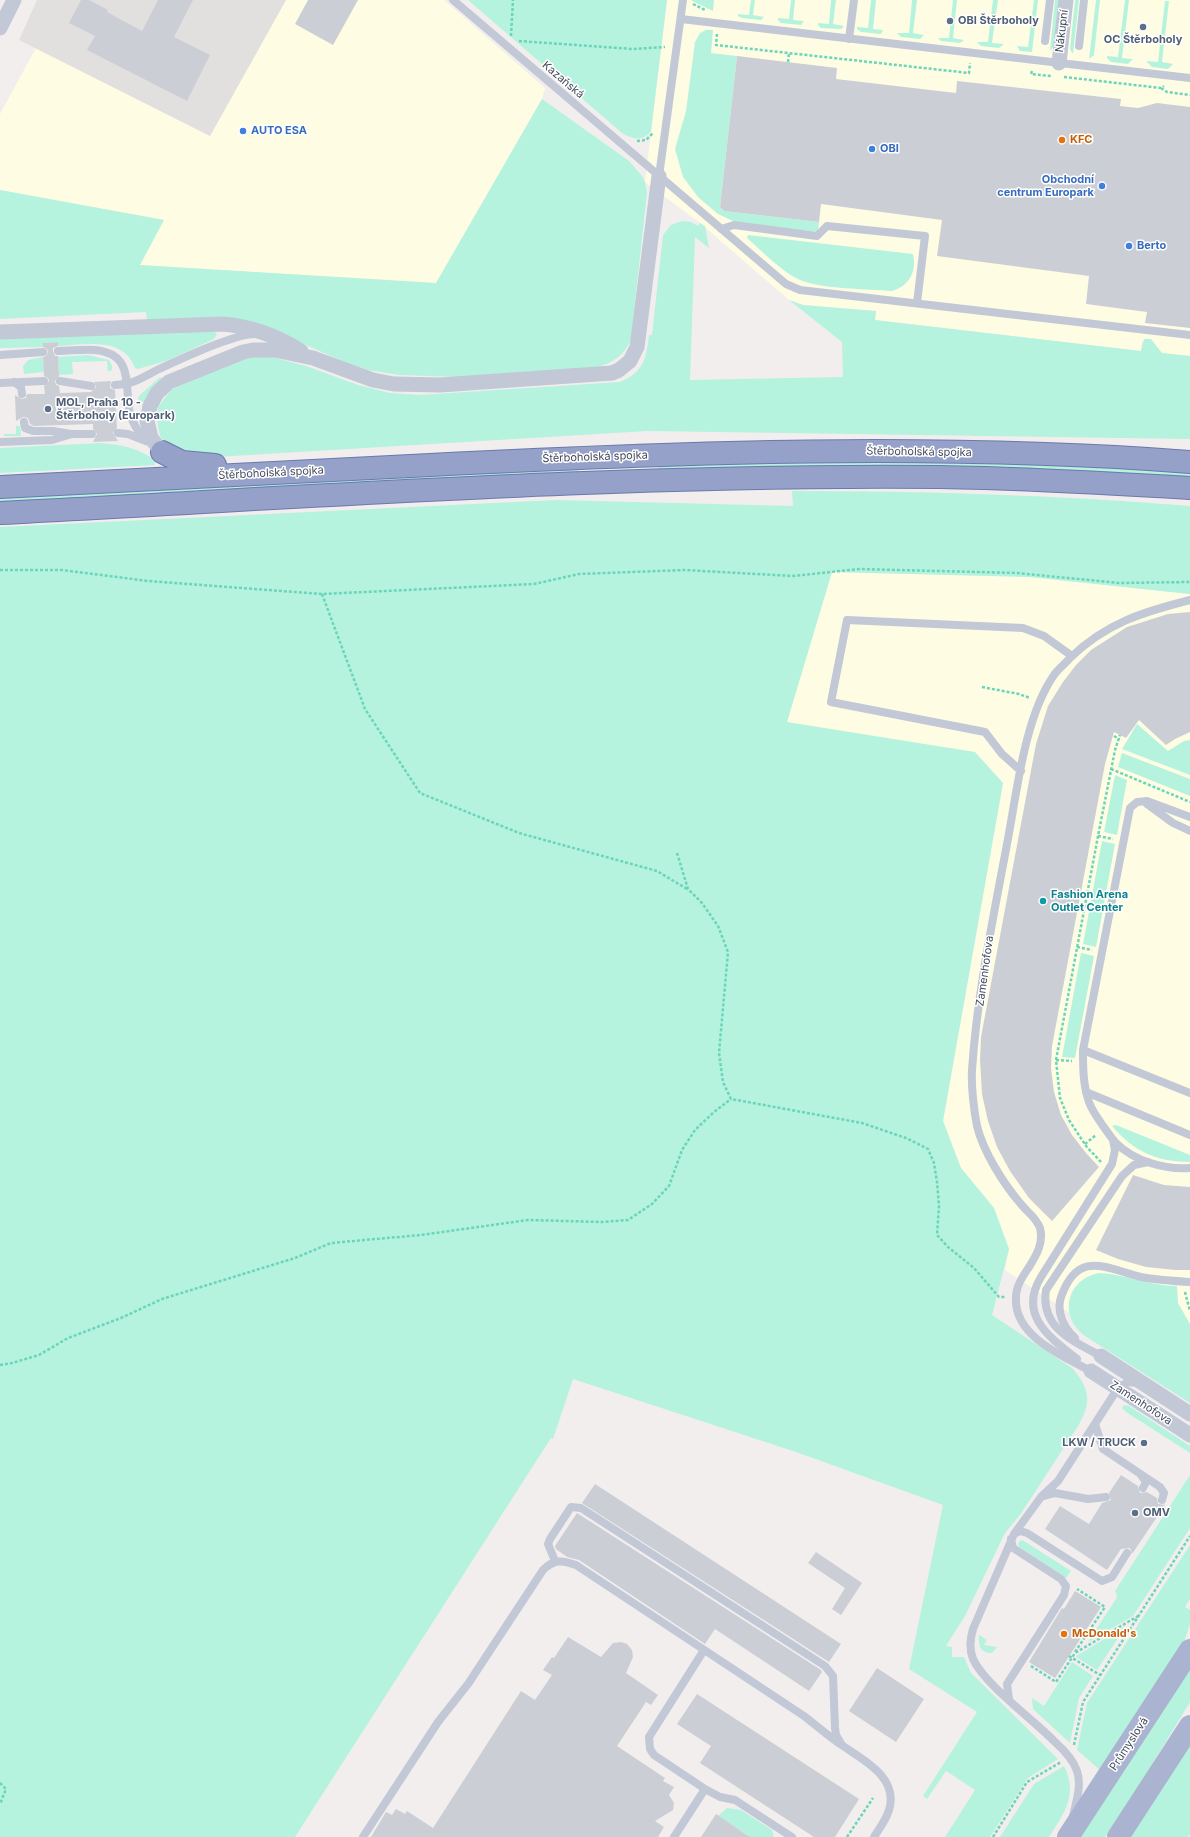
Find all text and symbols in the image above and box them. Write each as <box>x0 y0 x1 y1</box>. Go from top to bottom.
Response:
street label: Nákupní <box>1053 9 1071 53</box>
place label: OBI Štěrboholy <box>958 14 1039 28</box>
marker: OBI Štěrboholy <box>945 16 955 26</box>
marker: OC Štěrboholy <box>1138 22 1148 32</box>
place label: OC Štěrboholy <box>1104 33 1182 47</box>
street label: Kazaňská <box>539 59 587 101</box>
place label: AUTO ESA <box>251 124 307 138</box>
marker: AUTO ESA <box>238 126 248 136</box>
place label: KFC <box>1070 133 1093 147</box>
marker: KFC <box>1057 135 1067 145</box>
place label: OBI <box>880 142 899 156</box>
marker: OBI <box>867 144 877 154</box>
place label: Obchodní centrum Europark <box>997 173 1094 199</box>
marker: Obchodní centrum Europark <box>1097 181 1107 191</box>
place label: Berto <box>1137 239 1166 253</box>
marker: Berto <box>1124 241 1134 251</box>
place label: MOL, Praha 10 - Štěrboholy (Europark) <box>56 396 175 422</box>
marker: MOL, Praha 10 - Štěrboholy (Europark) <box>43 404 53 414</box>
street label: Štěrboholská spojka <box>866 444 972 460</box>
street label: Štěrboholská spojka <box>542 449 648 465</box>
street label: Štěrboholská spojka <box>218 464 324 482</box>
place label: Fashion Arena Outlet Center <box>1051 888 1128 914</box>
marker: Fashion Arena Outlet Center <box>1038 896 1048 906</box>
street label: Zamenhofova <box>974 935 996 1007</box>
street label: Zamenhofova <box>1108 1378 1174 1428</box>
place label: LKW / TRUCK <box>1062 1436 1136 1450</box>
marker: LKW / TRUCK <box>1139 1438 1149 1448</box>
place label: OMV <box>1143 1506 1170 1520</box>
marker: OMV <box>1130 1508 1140 1518</box>
place label: McDonald's <box>1072 1627 1136 1641</box>
marker: McDonald's <box>1059 1629 1069 1639</box>
street label: Průmyslová <box>1107 1715 1151 1773</box>

